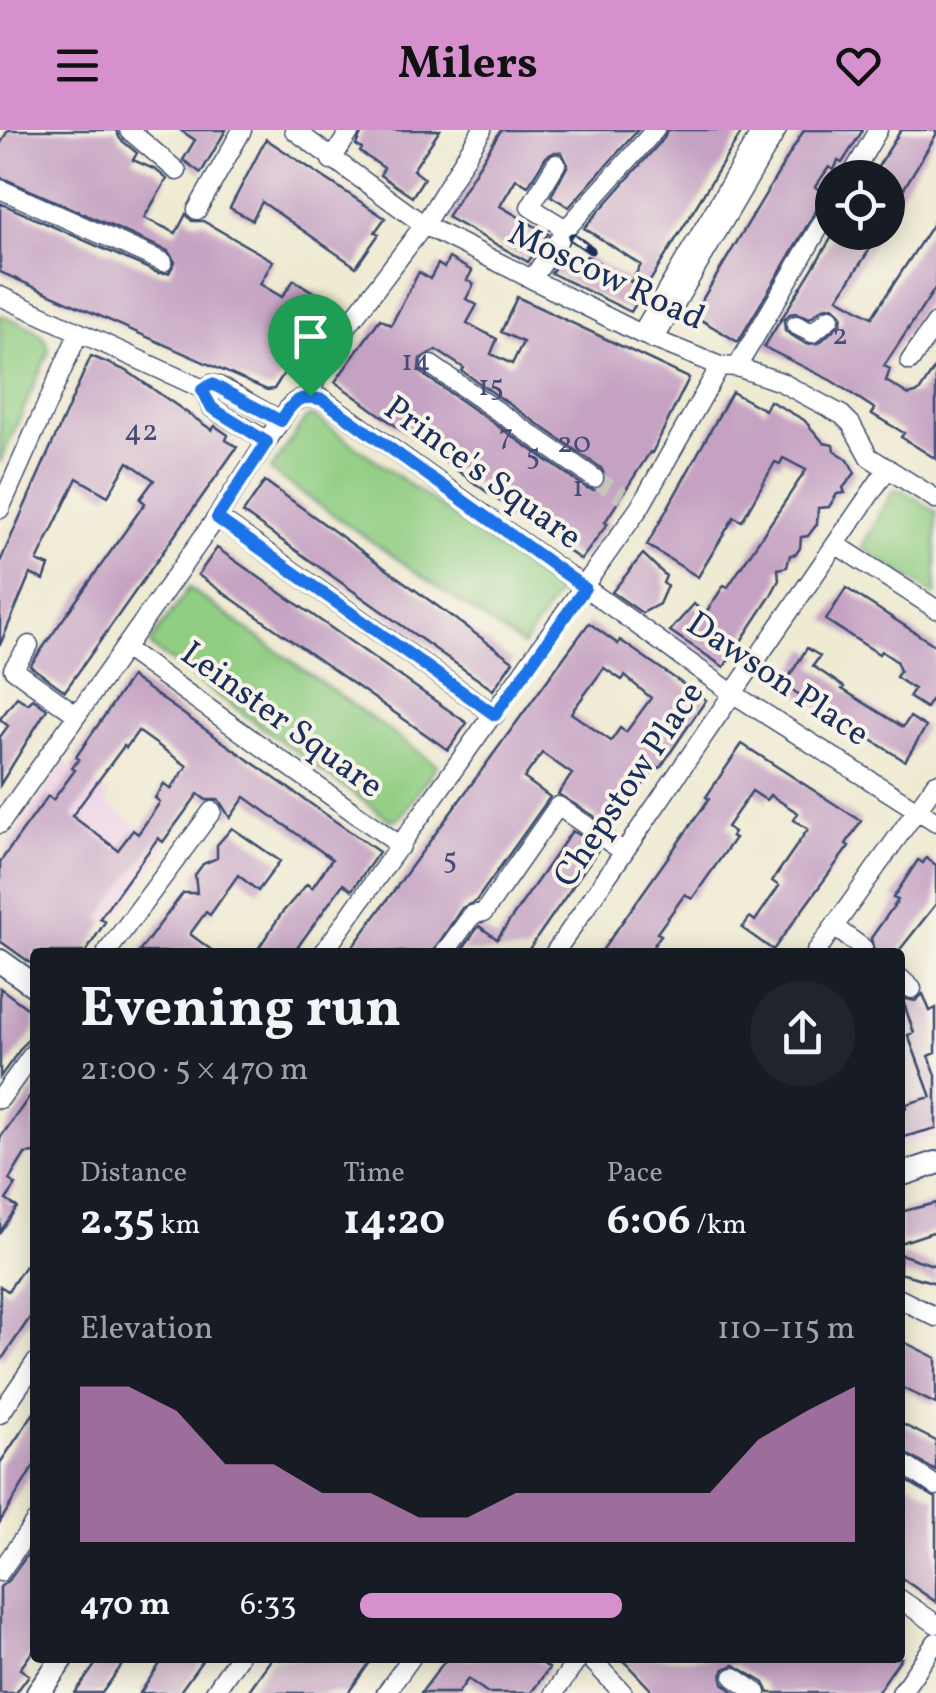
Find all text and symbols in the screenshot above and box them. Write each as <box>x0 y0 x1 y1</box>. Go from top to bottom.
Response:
text: Milers <box>398 34 538 97</box>
icon: menu <box>50 38 105 93</box>
icon: heart <box>831 38 886 93</box>
map controls <box>815 160 905 250</box>
button: locate <box>815 160 905 250</box>
street label: Moscow Road <box>500 211 712 343</box>
pin <box>268 294 353 397</box>
icon: arrive <box>283 309 338 364</box>
house number: 2 <box>832 315 848 357</box>
house number: 14 <box>401 341 431 383</box>
house number: 15 <box>478 366 504 408</box>
street label: Prince's Square <box>373 386 591 562</box>
house number: 42 <box>124 411 158 453</box>
house number: 7 <box>499 415 513 457</box>
house number: 20 <box>557 423 591 465</box>
house number: 5 <box>526 435 540 477</box>
house number: 1 <box>572 467 584 509</box>
street label: Dawson Place <box>676 601 878 759</box>
street label: Leinster Square <box>170 631 392 811</box>
street label: Chepstow Place <box>543 672 717 898</box>
house number: 5 <box>443 839 457 881</box>
text: Evening run <box>80 973 401 1049</box>
button: share <box>750 981 855 1086</box>
text: 21:00 · 5 × 470 m <box>80 1049 308 1093</box>
text: Distance <box>80 1154 187 1193</box>
text: Time <box>343 1154 405 1193</box>
text: Pace <box>607 1154 663 1193</box>
text: 2.35 <box>80 1193 155 1252</box>
text: 14:20 <box>343 1193 445 1252</box>
text: 6:06 <box>607 1193 691 1252</box>
text: km <box>155 1206 200 1245</box>
text: /km <box>691 1206 747 1245</box>
text: Elevation <box>80 1308 213 1352</box>
text: 110–115 m <box>717 1308 855 1352</box>
text: 470 m <box>80 1584 170 1628</box>
text: 6:33 <box>240 1584 296 1628</box>

